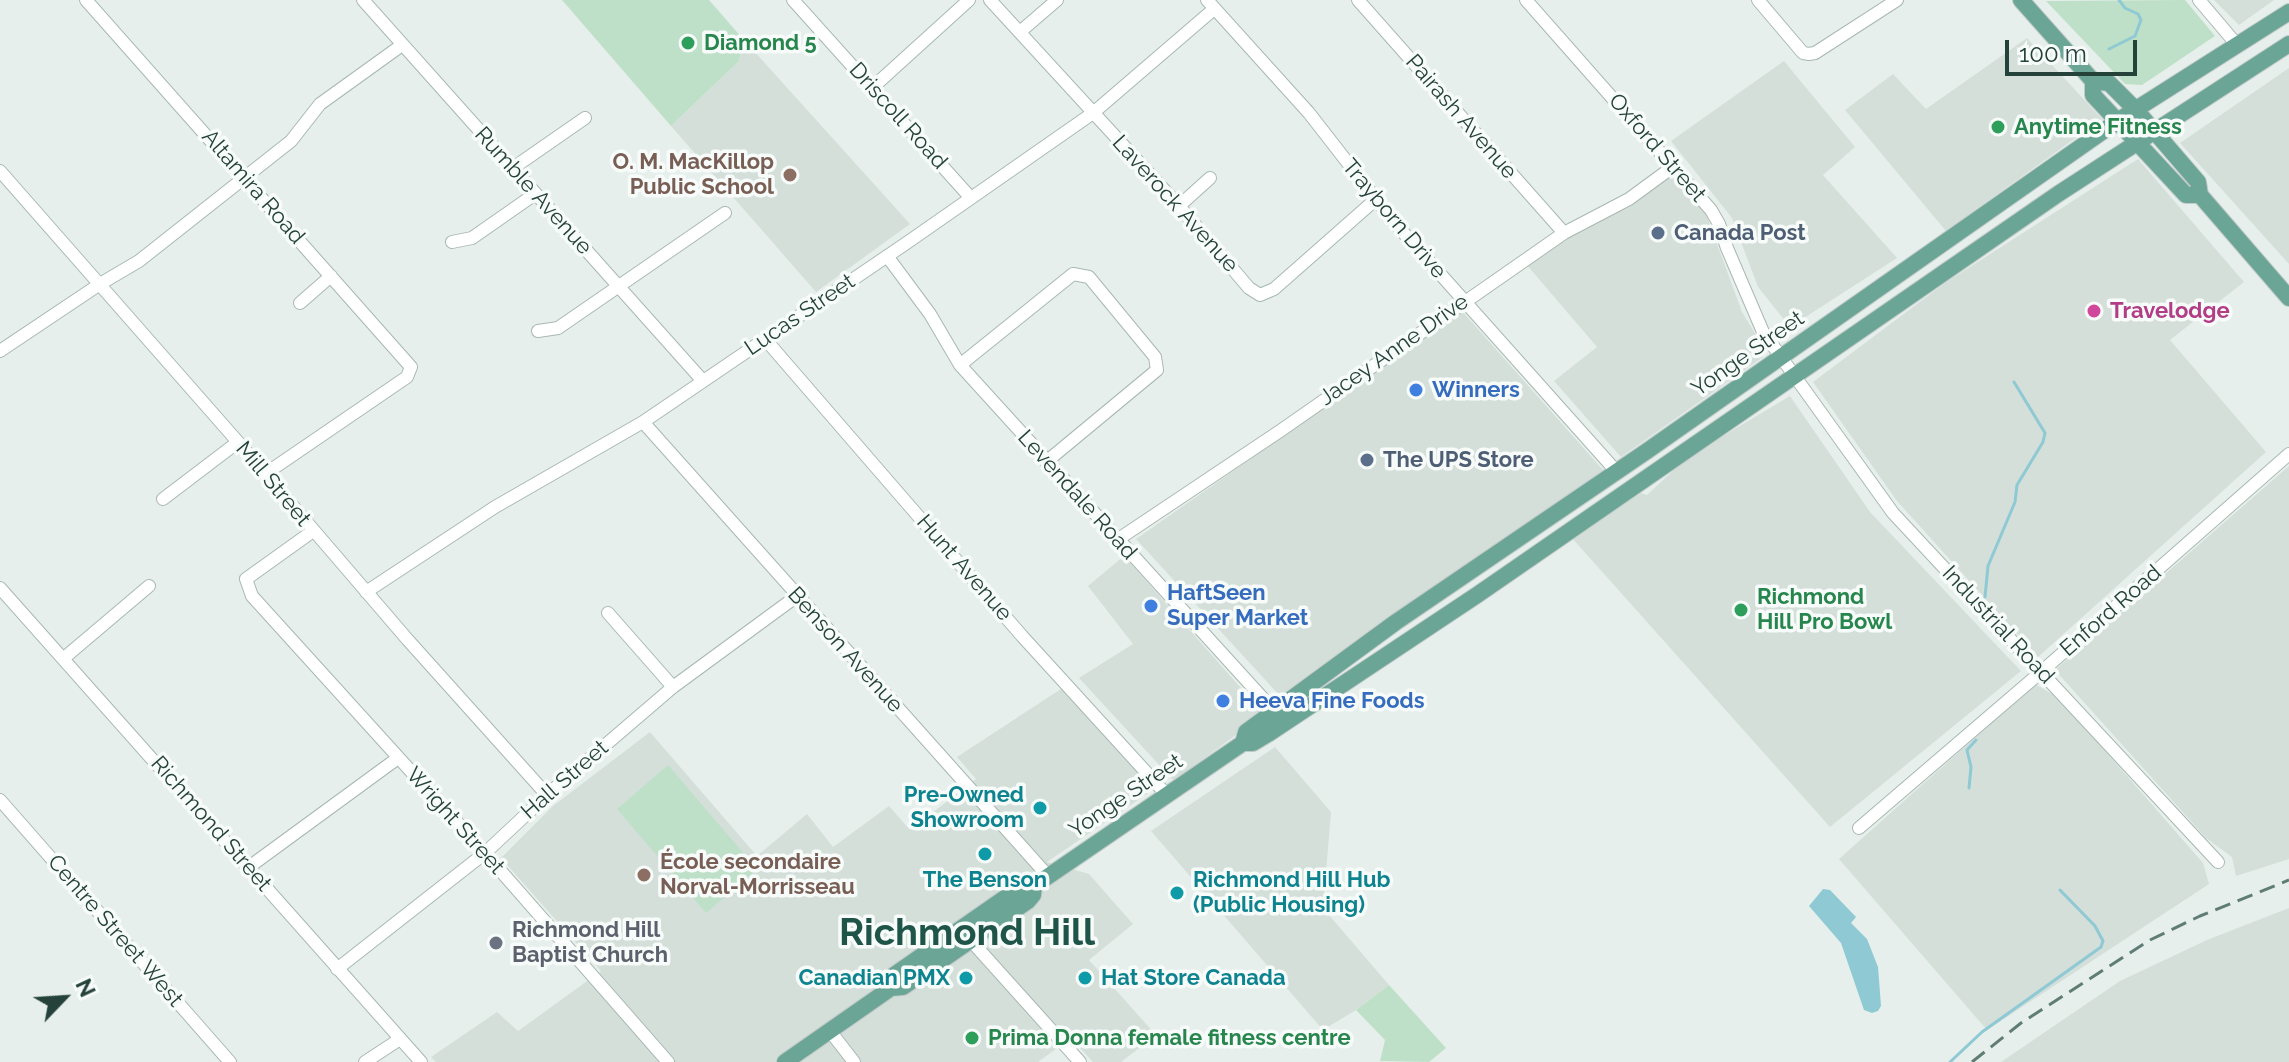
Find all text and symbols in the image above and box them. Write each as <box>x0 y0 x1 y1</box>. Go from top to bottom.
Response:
scale bar <box>2009 24 2141 74</box>
place label: Diamond 5 <box>704 30 817 56</box>
marker: Diamond 5 <box>679 34 697 52</box>
text: 100 m <box>2019 39 2087 68</box>
street label: Pairash Avenue <box>1400 49 1522 185</box>
street label: Driscoll Road <box>843 57 953 175</box>
street label: Oxford Street <box>1603 88 1711 208</box>
place label: Anytime Fitness <box>2014 114 2182 140</box>
marker: Anytime Fitness <box>1989 118 2007 136</box>
street label: Rumble Avenue <box>469 122 597 260</box>
street label: Altamira Road <box>196 124 310 250</box>
street label: Laverock Avenue <box>1106 130 1244 278</box>
place label: O. M. MacKillop Public School <box>613 149 774 200</box>
street label: Trayborn Drive <box>1336 154 1452 284</box>
marker: O. M. MacKillop Public School <box>781 166 799 184</box>
place label: Canada Post <box>1674 220 1806 246</box>
marker: Canada Post <box>1649 224 1667 242</box>
street label: Lucas Street <box>740 269 860 361</box>
street label: Jacey Anne Drive <box>1314 289 1474 411</box>
place label: Travelodge <box>2110 298 2230 324</box>
marker: Travelodge <box>2085 302 2103 320</box>
street label: Yonge Street <box>1687 306 1809 402</box>
place label: Winners <box>1432 377 1520 403</box>
marker: Winners <box>1407 381 1425 399</box>
street label: Levendale Road <box>1012 425 1142 565</box>
street label: Mill Street <box>230 436 316 532</box>
place label: The UPS Store <box>1383 447 1534 473</box>
marker: The UPS Store <box>1358 451 1376 469</box>
street label: Hunt Avenue <box>911 509 1017 627</box>
street label: Industrial Road <box>1937 560 2059 690</box>
street label: Enford Road <box>2055 560 2167 662</box>
place label: HaftSeen Super Market <box>1167 580 1308 632</box>
street label: Benson Avenue <box>782 582 908 718</box>
place label: Richmond Hill Pro Bowl <box>1757 584 1892 636</box>
marker: HaftSeen Super Market <box>1142 597 1160 615</box>
marker: Richmond Hill Pro Bowl <box>1732 601 1750 619</box>
place label: Heeva Fine Foods <box>1239 688 1425 714</box>
marker: Heeva Fine Foods <box>1214 692 1232 710</box>
street label: Hall Street <box>516 735 614 825</box>
street label: Yonge Street <box>1064 748 1188 844</box>
street label: Richmond Street <box>145 751 277 897</box>
street label: Wright Street <box>400 762 510 880</box>
place label: Pre-Owned Showroom <box>904 782 1024 834</box>
marker: Pre-Owned Showroom <box>1031 799 1049 817</box>
marker: The Benson <box>976 845 994 863</box>
street label: Centre Street West <box>42 849 188 1013</box>
place label: École secondaire Norval-Morrisseau <box>660 849 855 900</box>
marker: École secondaire Norval-Morrisseau <box>635 866 653 884</box>
place label: The Benson <box>923 867 1047 893</box>
place label: Richmond Hill Hub (Public Housing) <box>1193 867 1391 918</box>
marker: Richmond Hill Hub (Public Housing) <box>1168 884 1186 902</box>
district label: Richmond Hill <box>839 911 1095 957</box>
place label: Richmond Hill Baptist Church <box>512 917 668 968</box>
marker: Richmond Hill Baptist Church <box>487 934 505 952</box>
north arrow <box>24 958 104 1038</box>
place label: Canadian PMX <box>798 965 950 991</box>
place label: Hat Store Canada <box>1101 965 1286 991</box>
marker: Canadian PMX <box>957 969 975 987</box>
marker: Hat Store Canada <box>1076 969 1094 987</box>
text: N <box>70 975 101 1001</box>
place label: Prima Donna female fitness centre <box>988 1025 1351 1051</box>
marker: Prima Donna female fitness centre <box>963 1029 981 1047</box>

